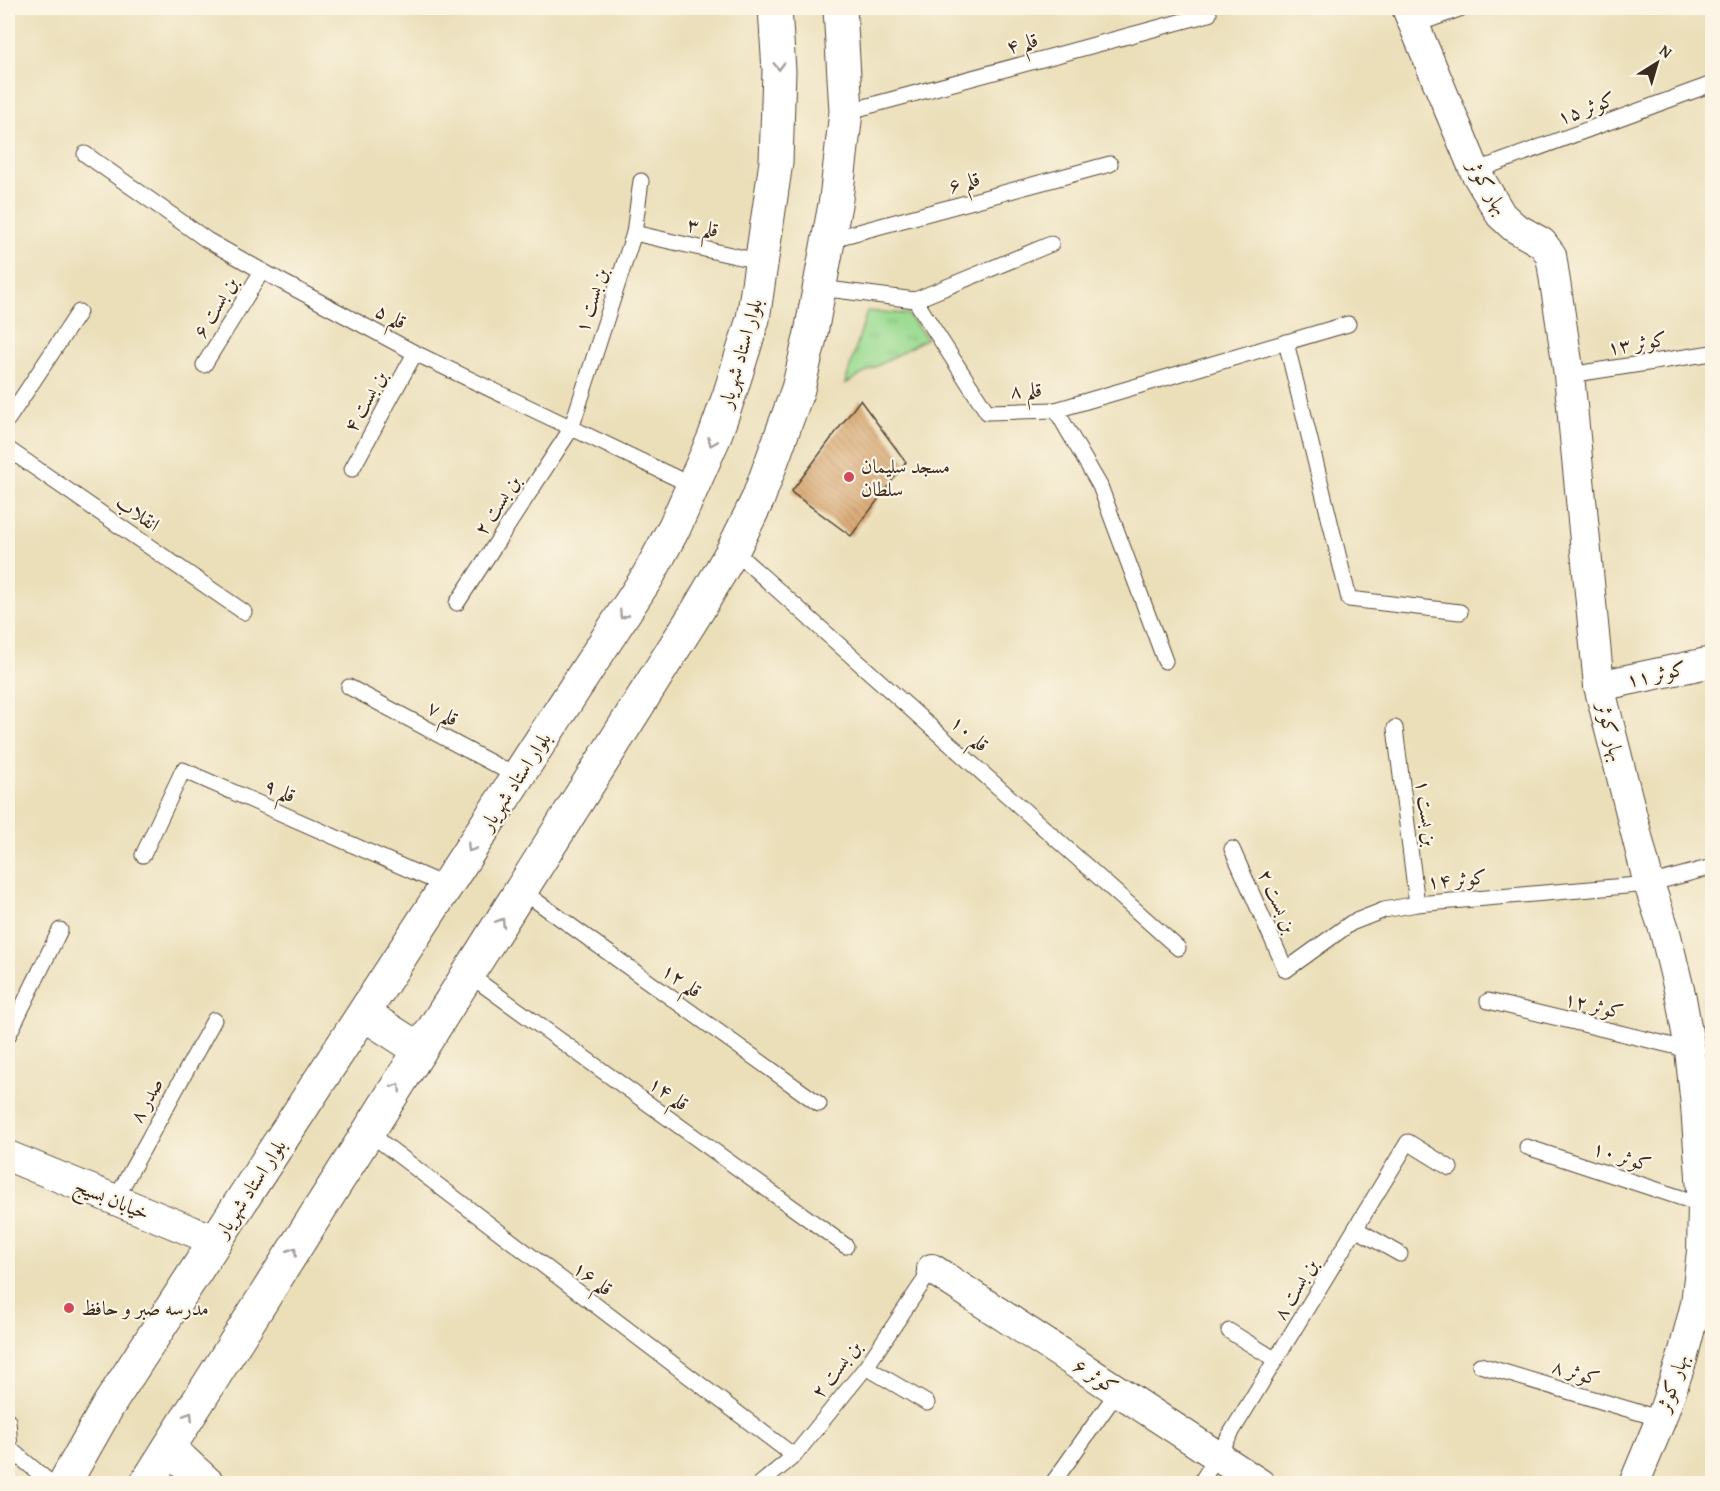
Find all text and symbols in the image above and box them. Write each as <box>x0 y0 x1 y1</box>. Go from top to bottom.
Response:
street label: قلم ۴ <box>1003 24 1043 67</box>
north arrow <box>1627 33 1687 93</box>
text: N <box>1655 38 1678 64</box>
one-way arrow <box>772 61 785 70</box>
street label: کوثر ۱۵ <box>1553 84 1619 131</box>
street label: بهار کوثر <box>1460 152 1516 220</box>
street label: قلم ۶ <box>945 163 985 206</box>
street label: قلم ۳ <box>683 209 722 251</box>
street label: بن بست ۱ <box>566 263 615 336</box>
street label: بن بست ۶ <box>185 270 244 343</box>
street label: قلم ۵ <box>367 295 412 342</box>
street label: بلوار استاد شهریار <box>710 295 769 413</box>
street label: کوثر ۱۳ <box>1605 323 1669 362</box>
street label: بن بست ۴ <box>336 364 394 437</box>
street label: قلم ۸ <box>1010 374 1043 412</box>
one-way arrow <box>707 435 719 446</box>
place label: مسجد سلیمان سلطان <box>861 451 950 503</box>
street label: بن بست ۲ <box>466 468 527 541</box>
marker: مسجد سلیمان سلطان <box>842 470 856 484</box>
street label: انقلاب <box>110 487 166 538</box>
one-way arrow <box>620 608 631 619</box>
street label: کوثر ۱۱ <box>1624 653 1688 694</box>
street label: قلم ۷ <box>419 692 464 739</box>
street label: بهار کوثر <box>1590 697 1633 764</box>
street label: قلم ۱۰ <box>940 707 996 763</box>
street label: بلوار استاد شهریار <box>471 726 557 837</box>
street label: قلم ۹ <box>257 770 301 816</box>
street label: بن بست ۱ <box>1409 778 1446 848</box>
one-way arrow <box>468 842 479 853</box>
street label: کوثر ۱۴ <box>1426 861 1488 896</box>
street label: بن بست ۲ <box>1252 864 1306 938</box>
one-way arrow <box>493 917 504 928</box>
street label: قلم ۱۲ <box>652 955 708 1010</box>
street label: کوثر ۱۲ <box>1562 983 1627 1026</box>
street label: قلم ۱۴ <box>639 1068 695 1123</box>
street label: صدر ۸ <box>121 1072 170 1128</box>
one-way arrow <box>390 1082 401 1093</box>
street label: کوثر ۱۰ <box>1589 1132 1655 1179</box>
street label: بلوار استاد شهریار <box>206 1133 292 1244</box>
street label: خیابان بسیج <box>69 1170 154 1230</box>
one-way arrow <box>285 1247 296 1258</box>
street label: بن بست ۸ <box>1265 1252 1324 1325</box>
street label: قلم ۱۶ <box>563 1253 619 1308</box>
place label: مدرسه صبر و حافظ <box>81 1293 209 1322</box>
marker: مدرسه صبر و حافظ <box>62 1301 76 1315</box>
street label: بن بست ۲ <box>803 1333 868 1404</box>
street label: کوثر ۶ <box>1068 1350 1124 1401</box>
street label: بهار کوثر <box>1647 1350 1695 1418</box>
street label: کوثر ۸ <box>1549 1351 1603 1392</box>
one-way arrow <box>181 1412 193 1422</box>

